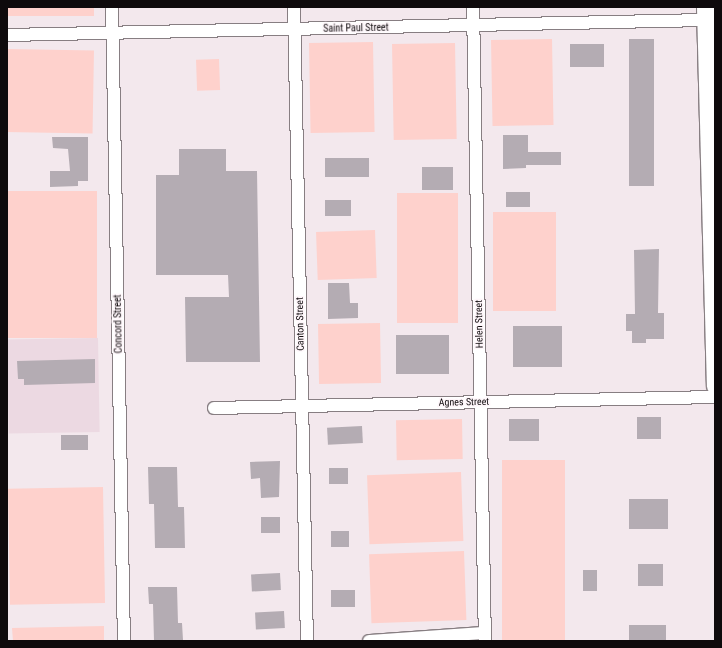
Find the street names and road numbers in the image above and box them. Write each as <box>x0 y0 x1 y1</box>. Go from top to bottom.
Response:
street label: Saint Paul Street <box>323 21 389 35</box>
street label: Concord Street <box>111 294 125 354</box>
street label: Canton Street <box>294 297 306 351</box>
street label: Helen Street <box>473 300 485 348</box>
street label: Agnes Street <box>439 396 489 408</box>

